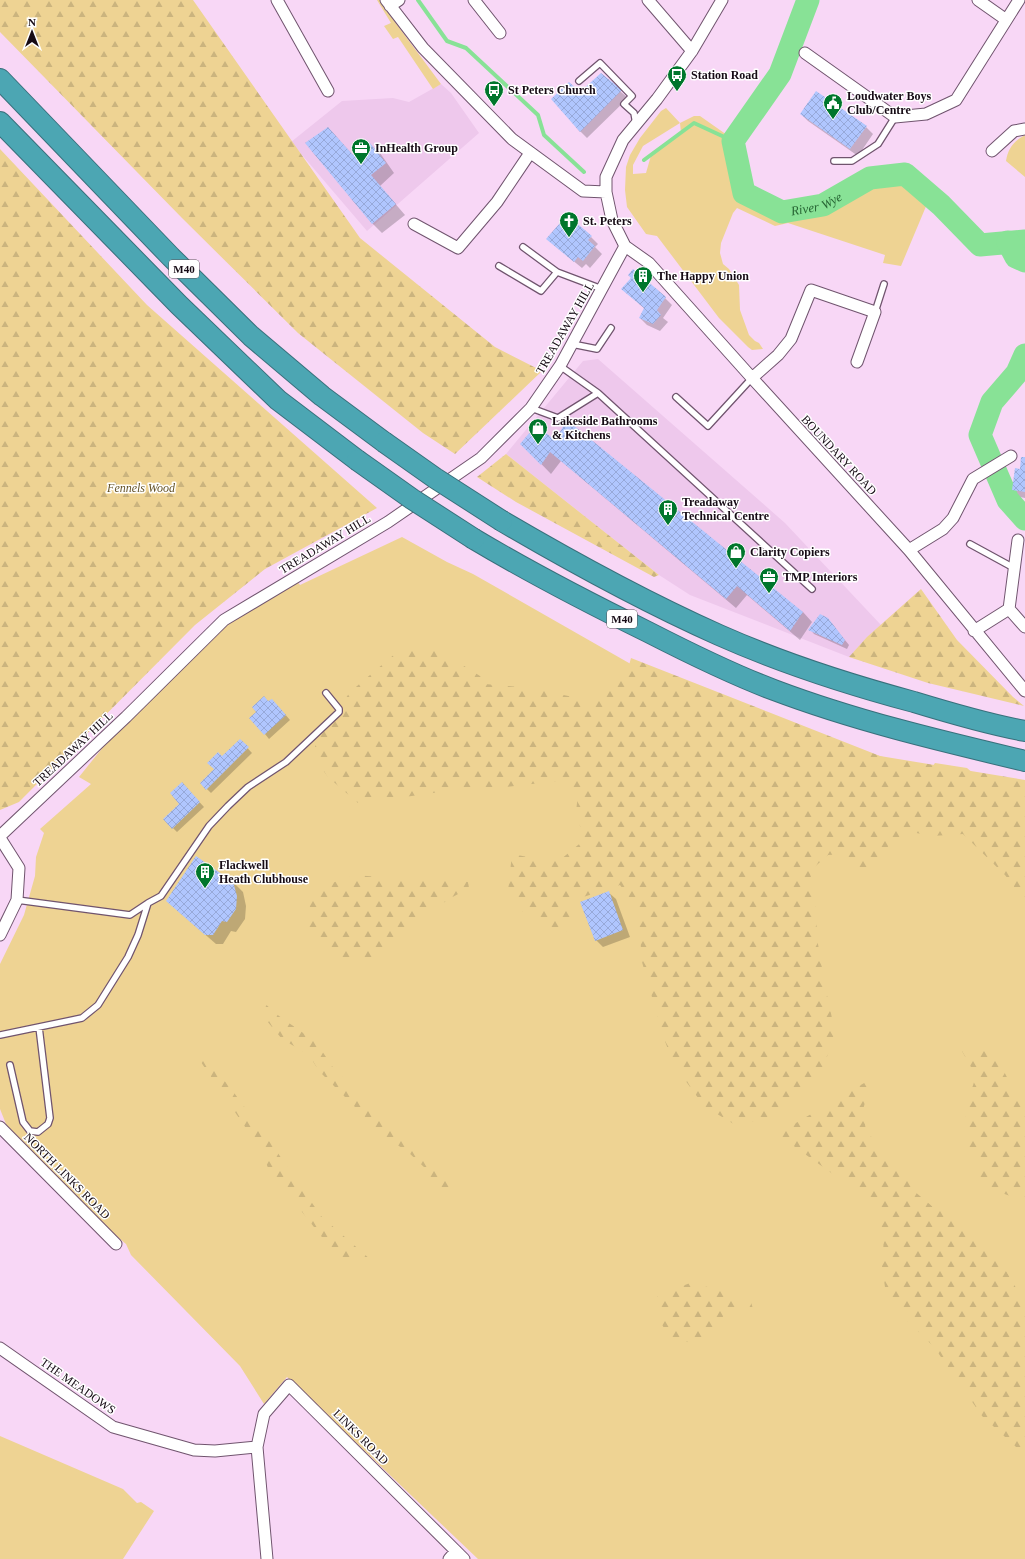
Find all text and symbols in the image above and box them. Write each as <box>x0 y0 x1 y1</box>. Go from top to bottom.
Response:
north arrow <box>12 12 52 52</box>
text: N <box>28 16 36 28</box>
bus stop icon: Station Road <box>666 64 688 92</box>
place label: Station Road <box>691 68 758 82</box>
bus stop icon: St Peters Church <box>483 79 505 107</box>
place label: St Peters Church <box>508 83 596 97</box>
place label: Loudwater Boys Club/Centre <box>847 89 931 117</box>
public building icon: Loudwater Boys Club/Centre <box>822 92 844 120</box>
office icon: InHealth Group <box>350 137 372 165</box>
place label: InHealth Group <box>375 141 458 155</box>
water label: River Wye <box>789 188 844 218</box>
church icon: St. Peters <box>558 210 580 238</box>
place label: St. Peters <box>583 214 632 228</box>
road number: M40 <box>169 260 199 278</box>
building icon: The Happy Union <box>632 265 654 293</box>
place label: The Happy Union <box>657 269 749 283</box>
street label: TREADAWAY HILL <box>533 280 597 376</box>
street label: BOUNDARY ROAD <box>798 412 880 498</box>
place label: Lakeside Bathrooms & Kitchens <box>552 414 658 442</box>
shop icon: Lakeside Bathrooms & Kitchens <box>527 417 549 445</box>
park label: Fennels Wood <box>106 481 176 495</box>
place label: Treadaway Technical Centre <box>682 495 770 523</box>
building icon: Treadaway Technical Centre <box>657 498 679 526</box>
street label: TREADAWAY HILL <box>277 511 373 577</box>
shop icon: Clarity Copiers <box>725 541 747 569</box>
place label: Clarity Copiers <box>750 545 830 559</box>
office icon: TMP Interiors <box>758 566 780 594</box>
place label: TMP Interiors <box>783 570 858 584</box>
road number: M40 <box>607 610 637 628</box>
street label: TREADAWAY HILL <box>30 708 116 790</box>
place label: Flackwell Heath Clubhouse <box>219 858 309 886</box>
building icon: Flackwell Heath Clubhouse <box>194 861 216 889</box>
street label: NORTH LINKS ROAD <box>21 1130 113 1222</box>
street label: THE MEADOWS <box>38 1355 118 1417</box>
street label: LINKS ROAD <box>330 1406 392 1468</box>

